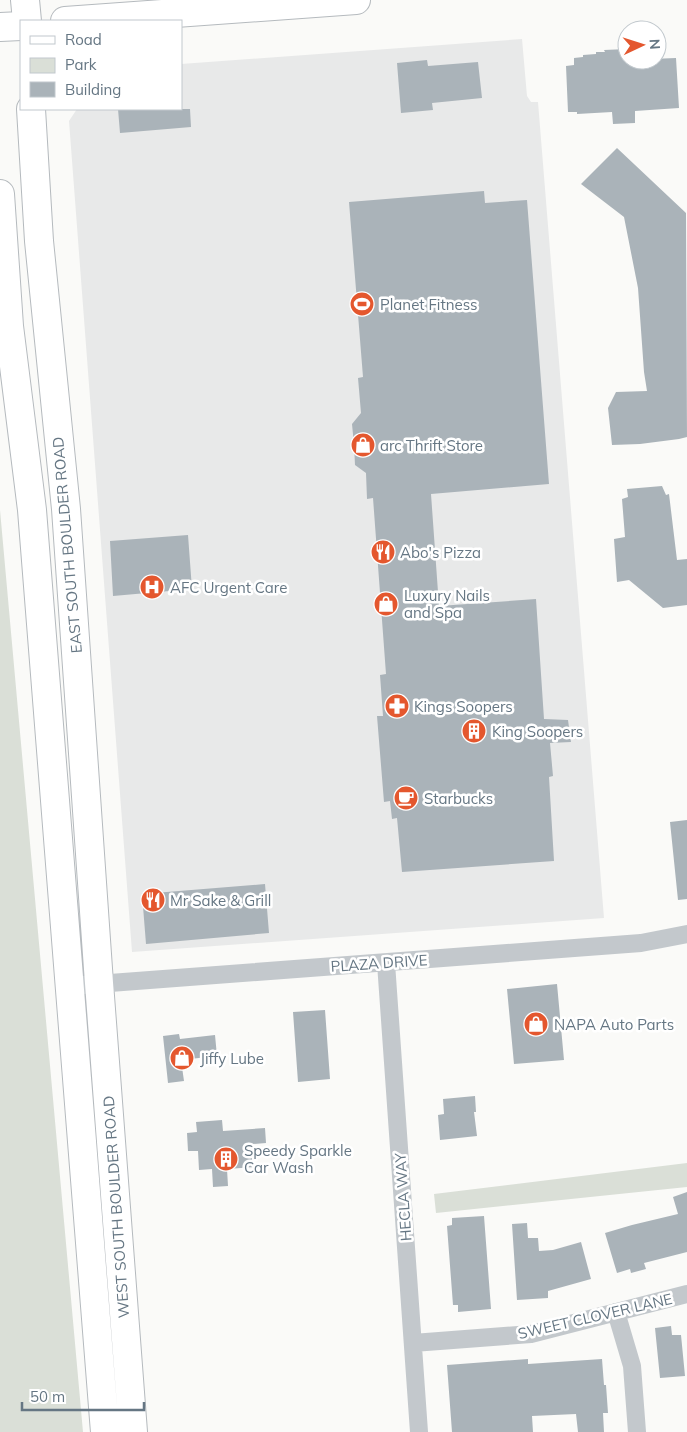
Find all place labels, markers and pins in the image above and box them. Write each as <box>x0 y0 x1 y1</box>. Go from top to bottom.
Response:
sports icon: Planet Fitness <box>349 291 375 317</box>
place label: Planet Fitness <box>380 295 478 314</box>
shop icon: arc Thrift Store <box>350 432 376 458</box>
place label: arc Thrift Store <box>380 436 483 455</box>
restaurant icon: Abo's Pizza <box>370 539 396 565</box>
place label: Abo's Pizza <box>400 543 481 562</box>
hospital icon: AFC Urgent Care <box>139 574 165 600</box>
place label: AFC Urgent Care <box>170 578 287 597</box>
place label: Luxury Nails and Spa <box>404 586 490 622</box>
shop icon: Luxury Nails and Spa <box>373 591 399 617</box>
pharmacy icon: Kings Soopers <box>384 693 410 719</box>
place label: Kings Soopers <box>414 697 513 716</box>
building icon: King Soopers <box>461 718 487 744</box>
place label: King Soopers <box>492 722 583 741</box>
cafe icon: Starbucks <box>393 785 419 811</box>
place label: Starbucks <box>424 789 493 808</box>
restaurant icon: Mr Sake & Grill <box>140 887 166 913</box>
place label: Mr Sake & Grill <box>170 891 271 910</box>
shop icon: NAPA Auto Parts <box>523 1011 549 1037</box>
place label: NAPA Auto Parts <box>554 1015 674 1034</box>
shop icon: Jiffy Lube <box>169 1045 195 1071</box>
place label: Jiffy Lube <box>200 1049 264 1068</box>
place label: Speedy Sparkle Car Wash <box>244 1141 352 1177</box>
building icon: Speedy Sparkle Car Wash <box>213 1146 239 1172</box>

